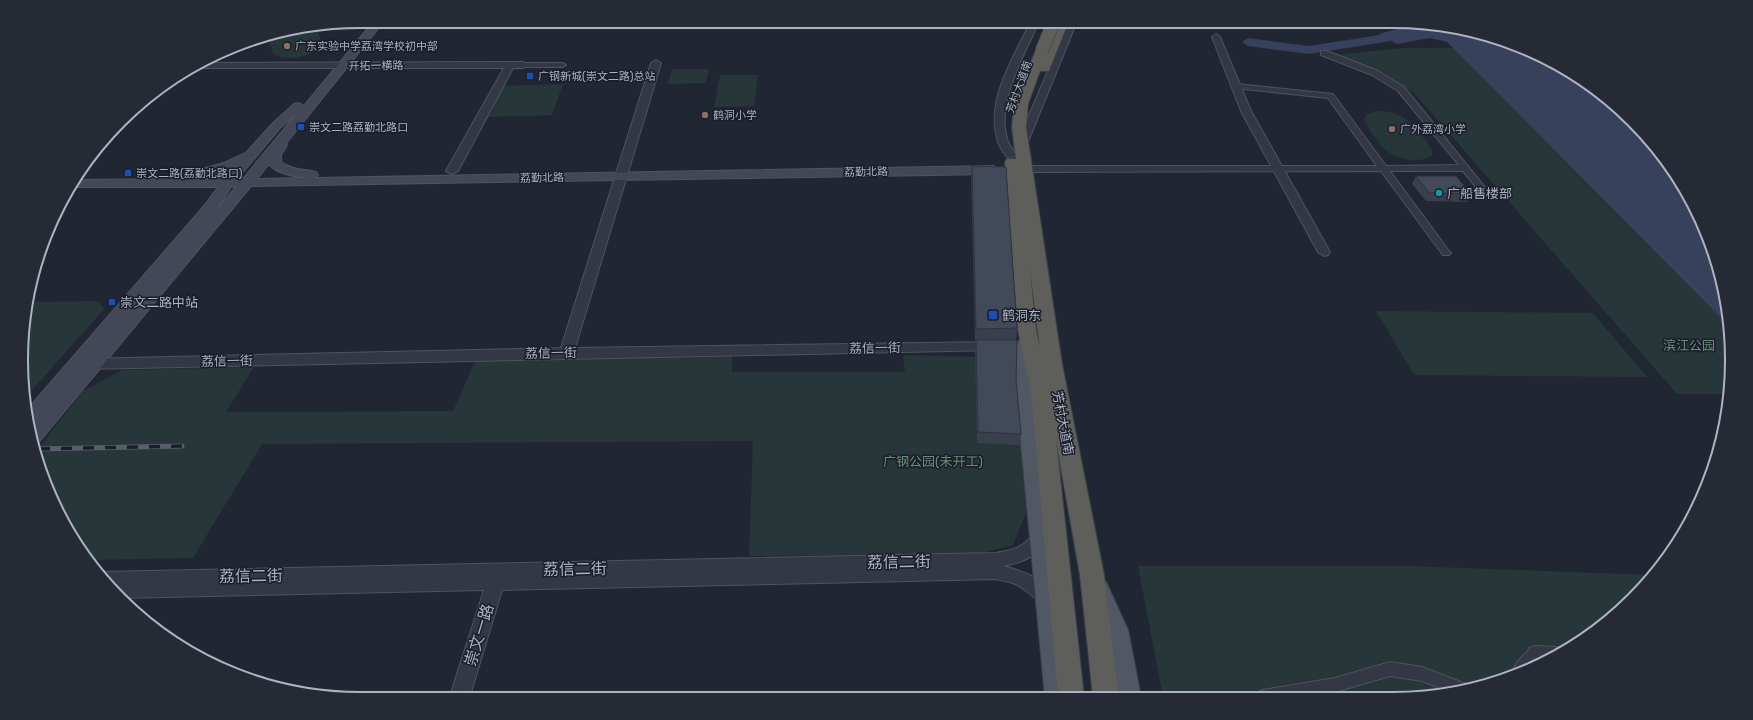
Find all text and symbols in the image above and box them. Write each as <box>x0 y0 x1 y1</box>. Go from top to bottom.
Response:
place label: 广东实验中学荔湾学校初中部 <box>295 40 438 53</box>
marker: 广东实验中学荔湾学校初中部 <box>282 41 292 51</box>
street label: 开拓一横路 <box>348 59 404 73</box>
street label: 芳村大道南 <box>1003 59 1035 115</box>
place label: 广钢新城(崇文二路)总站 <box>538 70 655 83</box>
marker: 广钢新城(崇文二路)总站 <box>525 71 535 81</box>
place label: 鹤洞小学 <box>713 109 757 122</box>
marker: 鹤洞小学 <box>700 110 710 120</box>
place label: 崇文二路荔勤北路口 <box>309 121 408 134</box>
marker: 崇文二路荔勤北路口 <box>296 122 306 132</box>
place label: 广外荔湾小学 <box>1400 123 1466 136</box>
marker: 广外荔湾小学 <box>1387 124 1397 134</box>
street label: 荔勤北路 <box>844 165 888 179</box>
place label: 崇文二路(荔勤北路口) <box>136 167 243 180</box>
marker: 崇文二路(荔勤北路口) <box>123 168 133 178</box>
street label: 荔勤北路 <box>520 171 564 185</box>
place label: 广船售楼部 <box>1447 186 1512 201</box>
marker: 广船售楼部 <box>1434 188 1444 198</box>
place label: 崇文二路中站 <box>120 295 198 310</box>
marker: 崇文二路中站 <box>107 297 117 307</box>
place label: 鹤洞东 <box>1002 308 1041 323</box>
marker: 鹤洞东 <box>987 309 999 321</box>
park label: 滨江公园 <box>1663 338 1715 353</box>
street label: 荔信一街 <box>849 340 901 356</box>
street label: 荔信一街 <box>525 345 577 361</box>
street label: 荔信一街 <box>201 353 253 369</box>
street label: 芳村大道南 <box>1049 390 1077 456</box>
park label: 广钢公园(未开工) <box>883 454 983 469</box>
street label: 荔信二街 <box>867 552 931 572</box>
street label: 荔信二街 <box>543 559 607 579</box>
street label: 荔信二街 <box>219 566 283 586</box>
street label: 崇文一路 <box>461 602 497 668</box>

